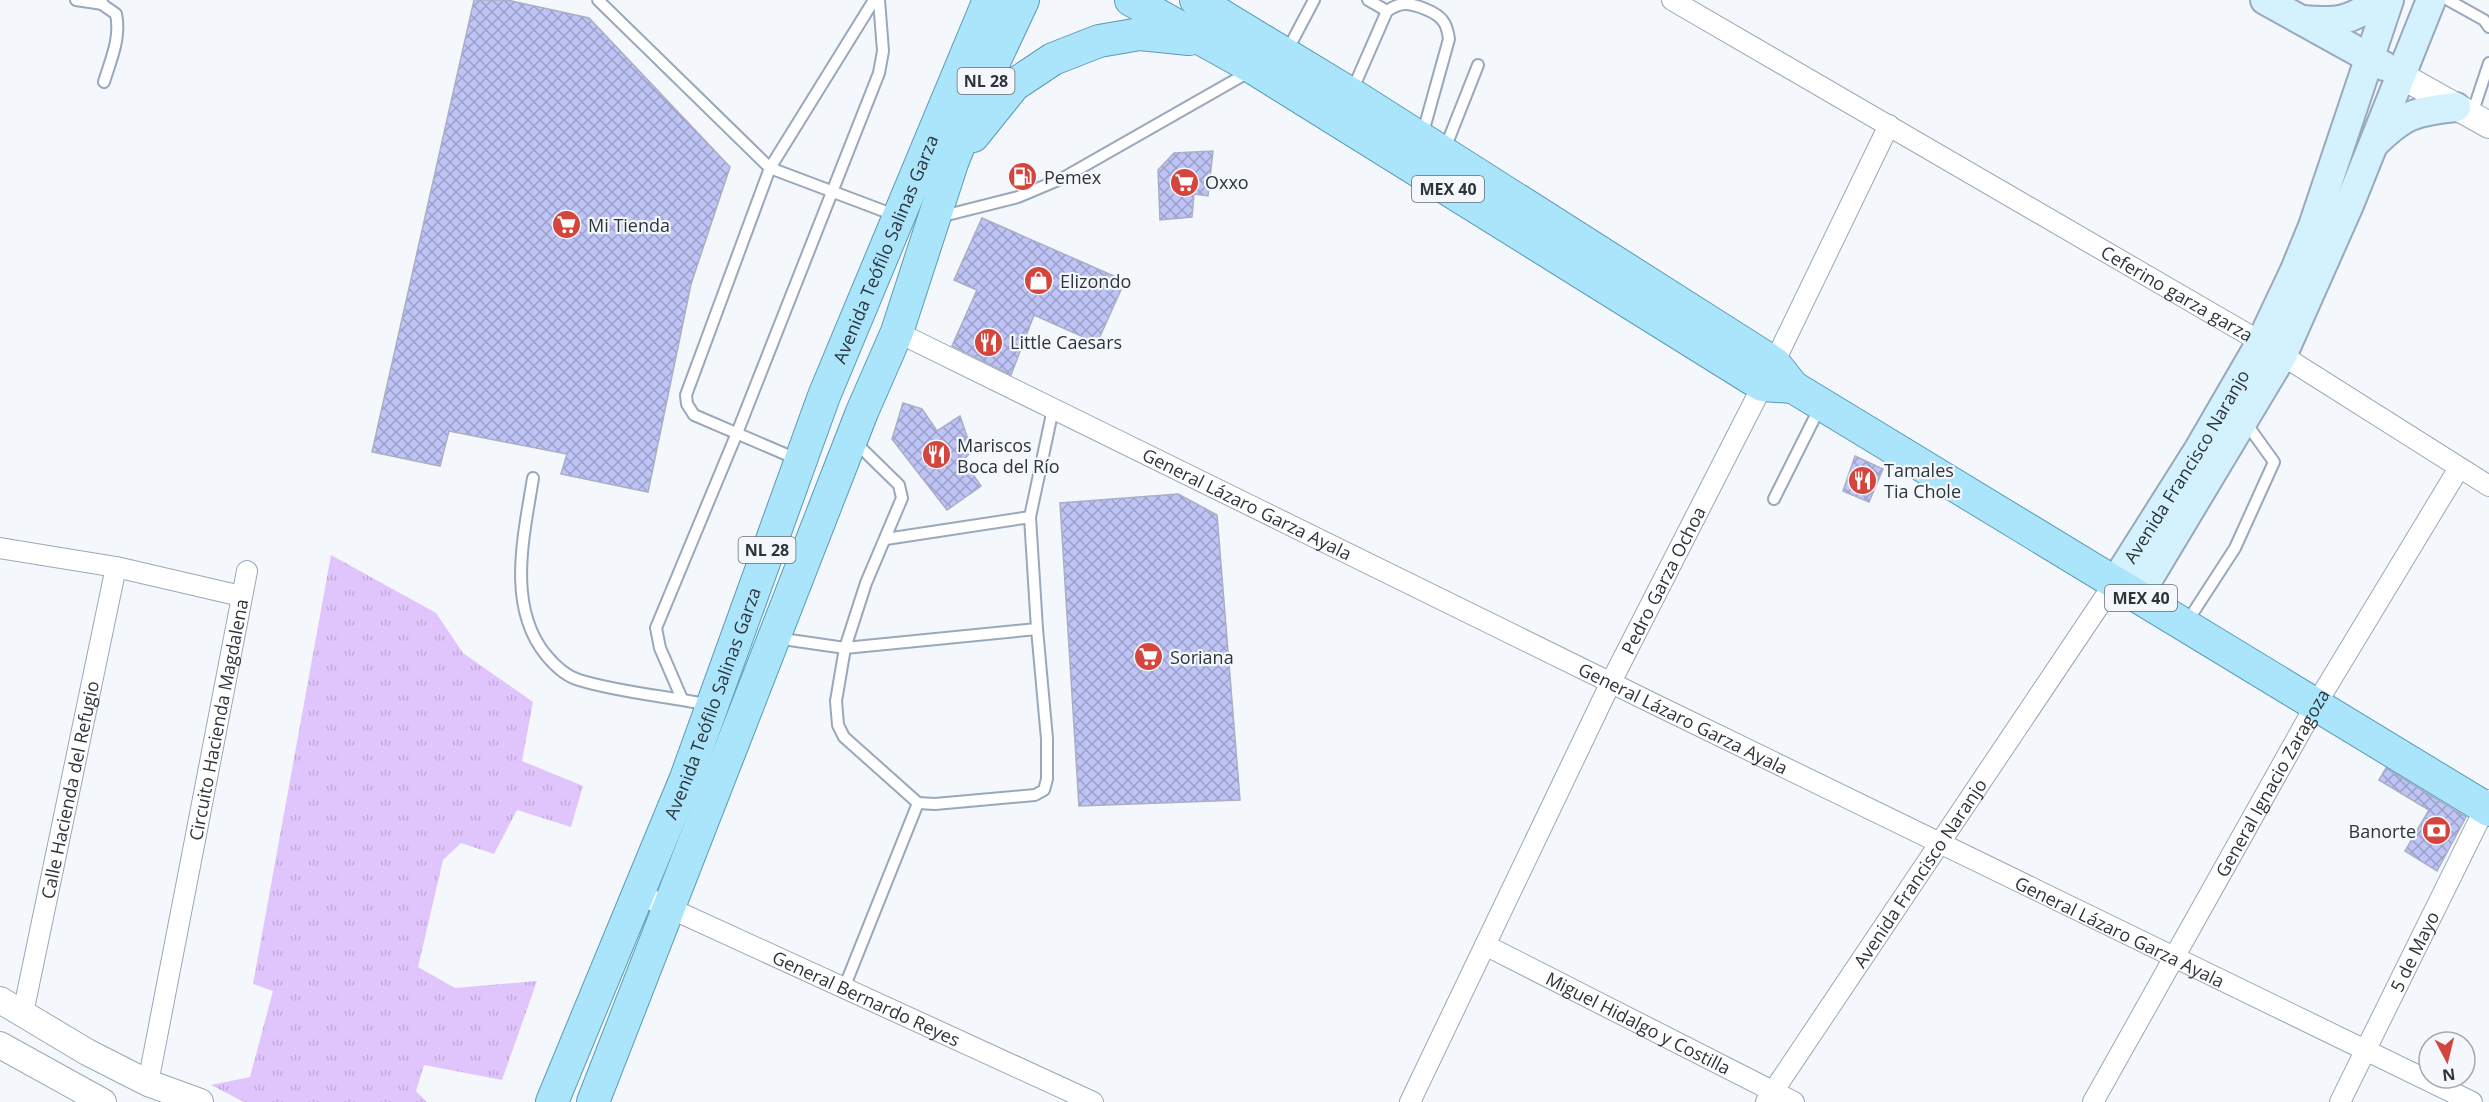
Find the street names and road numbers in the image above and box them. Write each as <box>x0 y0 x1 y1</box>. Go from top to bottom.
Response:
road number: NL 28 <box>958 68 1014 94</box>
street label: Avenida Teófilo Salinas Garza <box>827 131 944 367</box>
road number: MEX 40 <box>1412 176 1484 202</box>
street label: Ceferino garza garza <box>2097 240 2257 347</box>
street label: Avenida Francisco Naranjo <box>2118 365 2255 568</box>
street label: General Lázaro Garza Ayala <box>1138 442 1356 565</box>
street label: Pedro Garza Ochoa <box>1615 502 1711 658</box>
road number: NL 28 <box>738 537 795 563</box>
street label: Avenida Teófilo Salinas Garza <box>658 584 766 823</box>
road number: MEX 40 <box>2105 585 2177 611</box>
street label: Circuito Hacienda Magdalena <box>183 597 253 843</box>
street label: General Lázaro Garza Ayala <box>1575 657 1792 780</box>
street label: Calle Hacienda del Refugio <box>35 678 104 901</box>
street label: General Ignacio Zaragoza <box>2210 684 2335 881</box>
street label: Avenida Francisco Naranjo <box>1848 774 1992 972</box>
street label: General Lázaro Garza Ayala <box>2011 871 2229 993</box>
street label: 5 de Mayo <box>2384 907 2444 996</box>
street label: General Bernardo Reyes <box>769 945 964 1052</box>
street label: Miguel Hidalgo y Costilla <box>1542 966 1735 1080</box>

